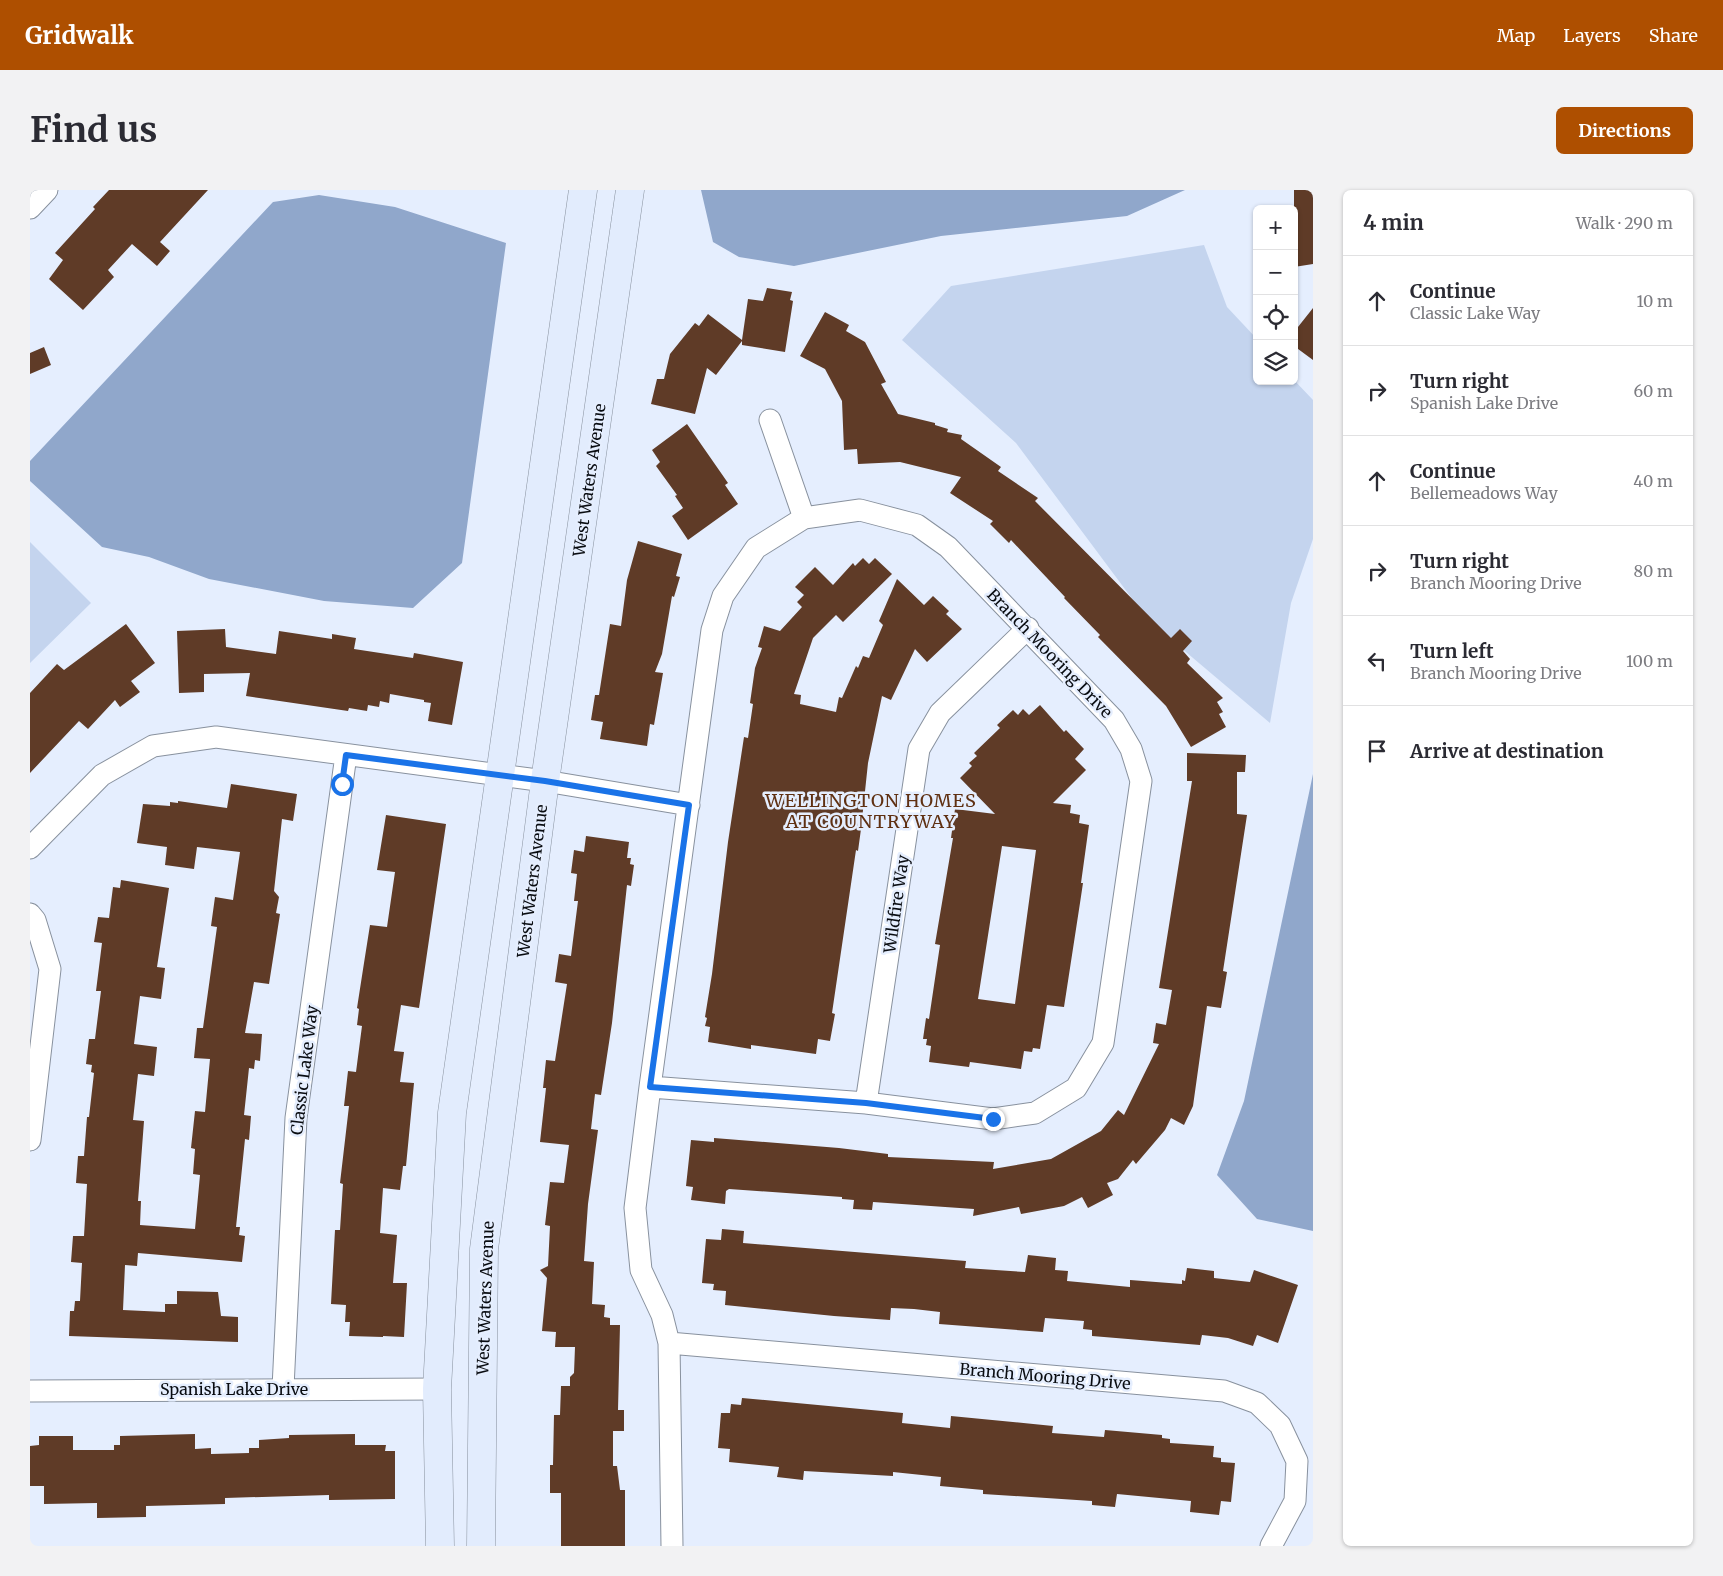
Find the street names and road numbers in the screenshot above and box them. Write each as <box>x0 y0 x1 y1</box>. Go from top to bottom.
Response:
street label: West Waters Avenue <box>568 402 610 559</box>
street label: Branch Mooring Drive <box>983 584 1117 722</box>
street label: West Waters Avenue <box>513 803 551 960</box>
street label: Wildfire Way <box>879 853 913 955</box>
street label: Classic Lake Way <box>286 1003 322 1136</box>
street label: West Waters Avenue <box>472 1220 498 1377</box>
street label: Branch Mooring Drive <box>959 1359 1131 1393</box>
street label: Spanish Lake Drive <box>160 1379 308 1399</box>

